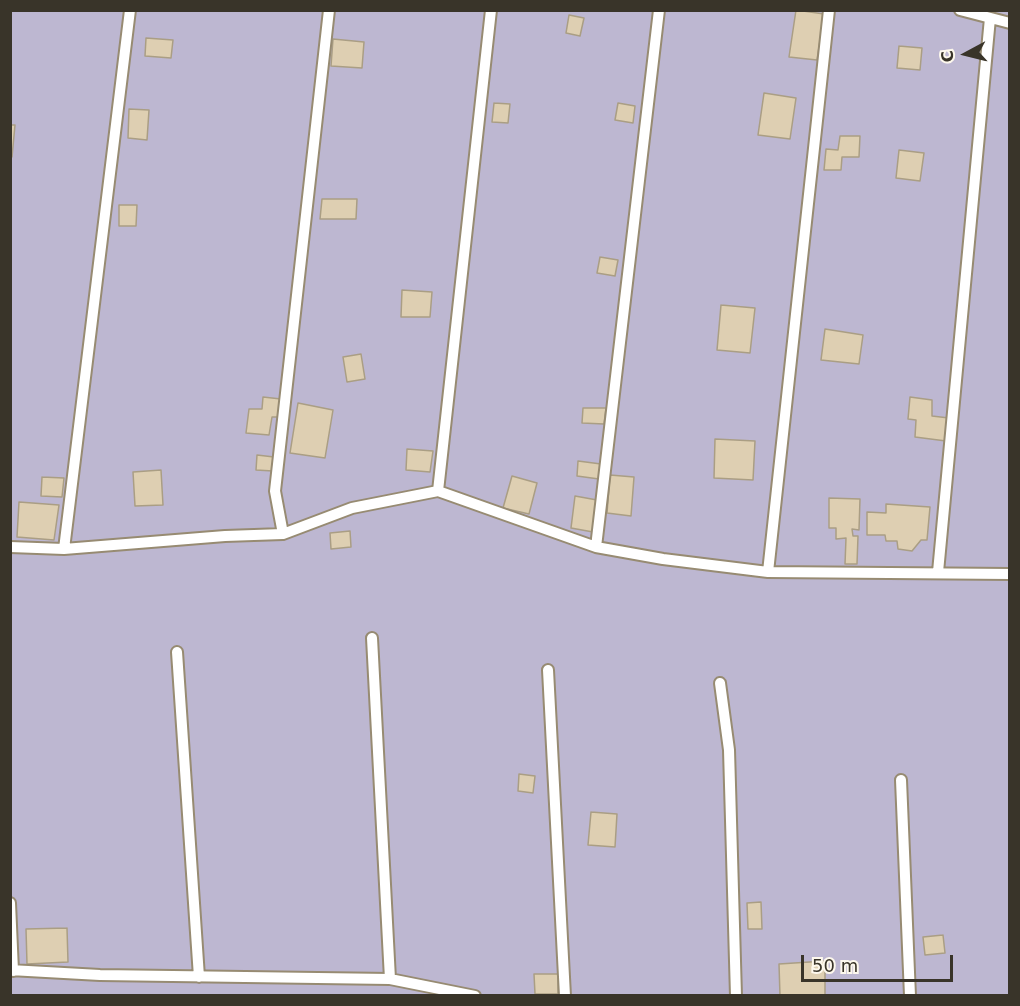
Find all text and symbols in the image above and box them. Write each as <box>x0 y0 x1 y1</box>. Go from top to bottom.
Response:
north arrow <box>936 24 996 84</box>
text: С <box>937 49 958 63</box>
scale bar <box>804 943 956 981</box>
text: 50 m <box>812 955 858 976</box>

